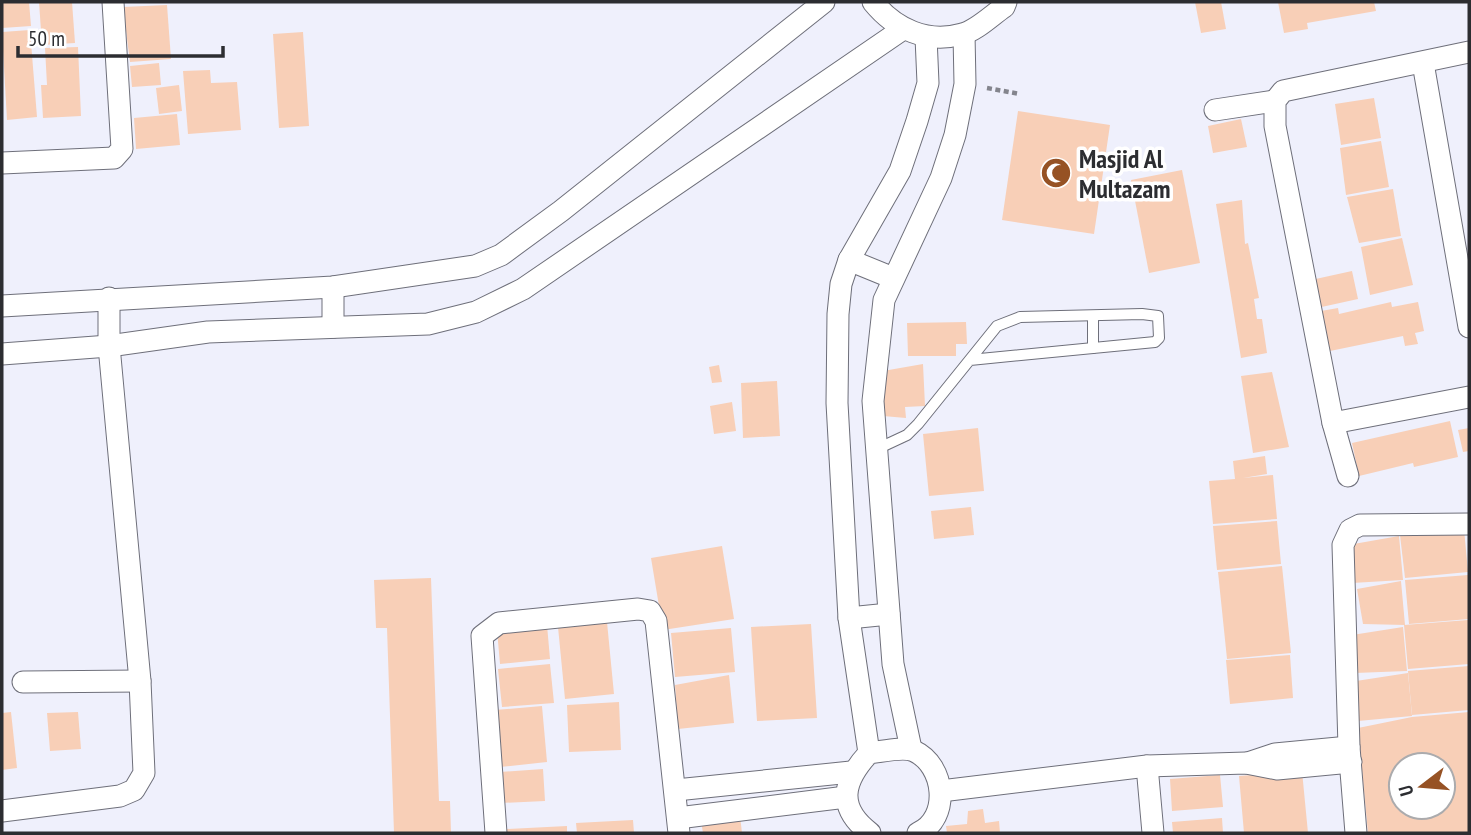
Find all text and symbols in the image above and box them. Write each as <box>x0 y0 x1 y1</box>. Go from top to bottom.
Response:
scale bar <box>18 14 222 58</box>
text: 50 m <box>28 25 65 52</box>
place label: Masjid Al Multazam <box>1079 142 1170 205</box>
mosque icon: Masjid Al Multazam <box>1039 156 1073 190</box>
north arrow <box>1387 751 1457 821</box>
text: U <box>1393 783 1419 799</box>

